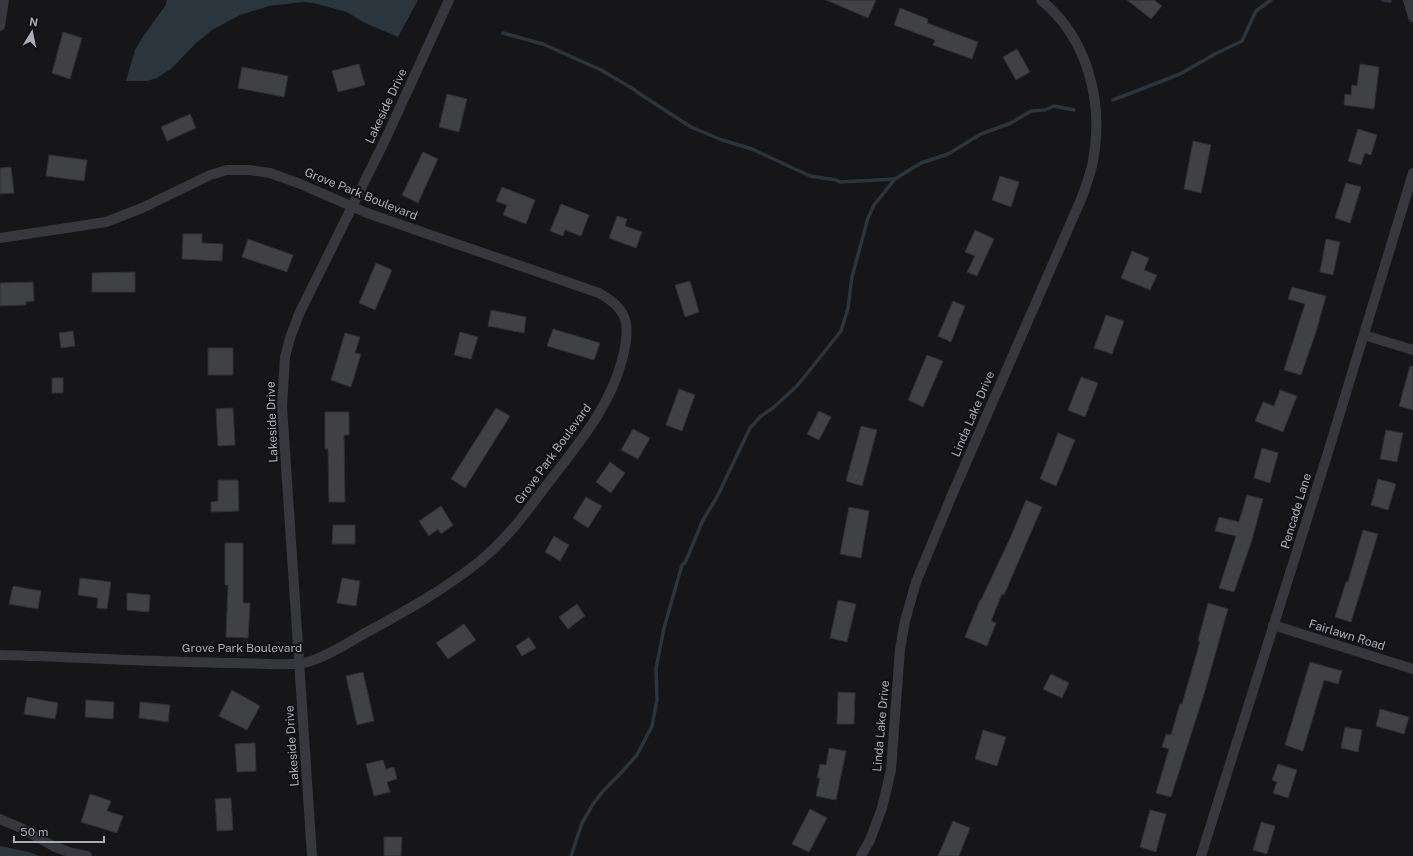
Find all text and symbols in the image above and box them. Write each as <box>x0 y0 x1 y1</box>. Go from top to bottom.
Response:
north arrow <box>12 12 52 52</box>
text: N <box>28 15 39 29</box>
street label: Lakeside Drive <box>363 66 410 146</box>
street label: Grove Park Boulevard <box>303 165 419 223</box>
street label: Linda Lake Drive <box>949 369 997 459</box>
street label: Lakeside Drive <box>264 381 280 463</box>
street label: Grove Park Boulevard <box>512 401 594 507</box>
street label: Pencade Lane <box>1278 471 1314 550</box>
street label: Fairlawn Road <box>1307 617 1387 653</box>
street label: Grove Park Boulevard <box>182 641 302 655</box>
street label: Linda Lake Drive <box>870 679 892 772</box>
street label: Lakeside Drive <box>282 705 302 787</box>
scale bar <box>14 818 104 844</box>
text: 50 m <box>20 825 48 839</box>

